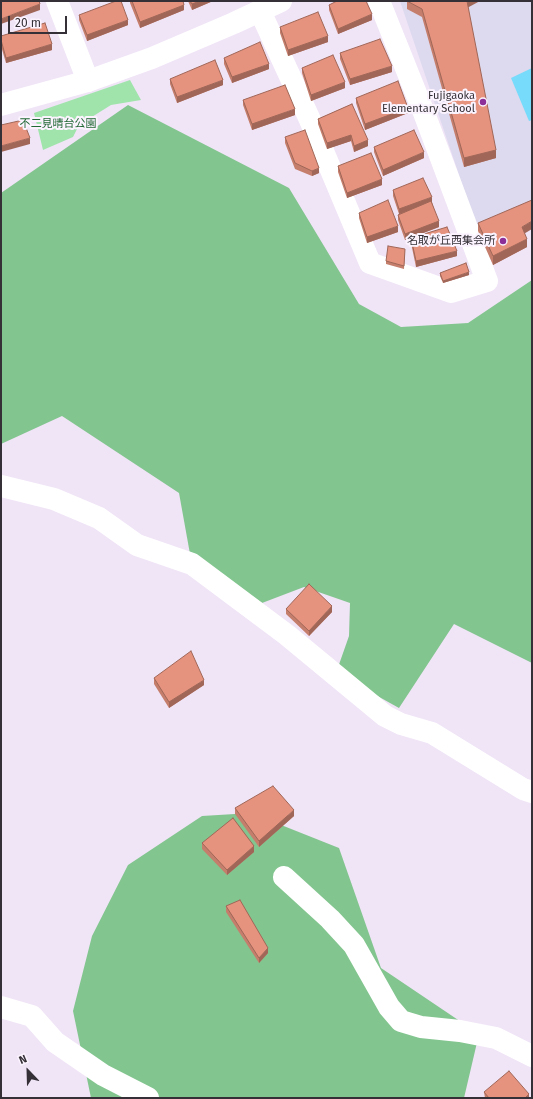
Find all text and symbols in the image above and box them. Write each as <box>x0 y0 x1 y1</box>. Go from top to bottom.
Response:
scale bar <box>10 8 69 34</box>
text: 20 m <box>15 16 41 30</box>
place label: Fujigaoka Elementary School <box>382 89 475 115</box>
marker: Fujigaoka Elementary School <box>478 97 488 107</box>
park label: 不二見晴台公園 <box>20 117 96 131</box>
place label: 名取が丘西集会所 <box>407 234 495 248</box>
marker: 名取が丘西集会所 <box>498 236 508 246</box>
north arrow <box>8 1051 48 1091</box>
text: N <box>17 1052 29 1067</box>

